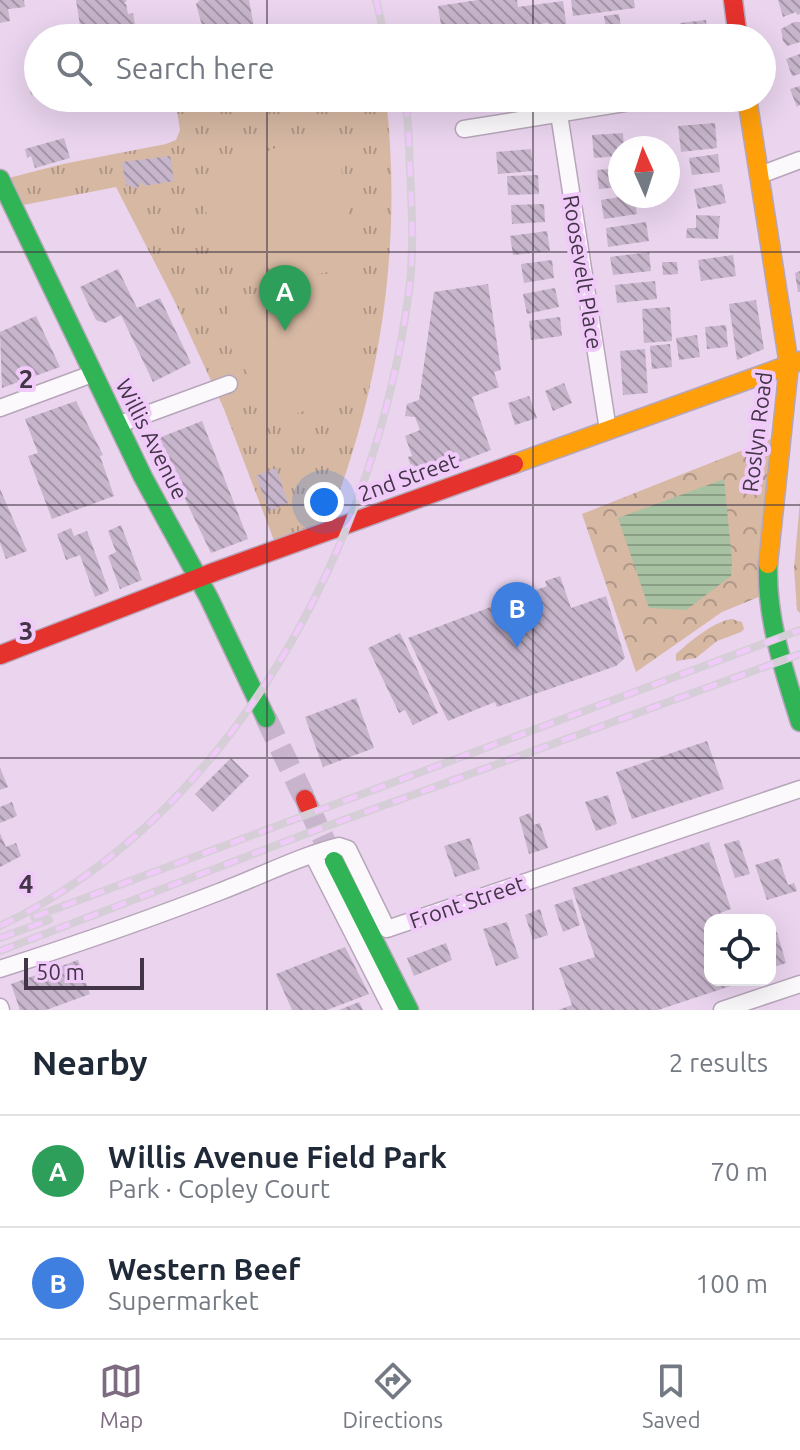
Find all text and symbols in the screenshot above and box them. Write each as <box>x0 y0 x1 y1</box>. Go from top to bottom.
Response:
search box <box>24 24 776 112</box>
icon: search <box>52 46 96 90</box>
text: Search here <box>116 51 275 85</box>
north arrow <box>608 136 680 208</box>
street label: Roosevelt Place <box>559 193 608 351</box>
pin: A <box>259 265 311 331</box>
text: 2 <box>19 364 33 393</box>
street label: Roslyn Road <box>737 370 776 493</box>
street label: Willis Avenue <box>111 374 193 503</box>
street label: 2nd Street <box>355 447 461 506</box>
your location <box>304 482 344 522</box>
pin: B <box>491 582 543 648</box>
text: 3 <box>19 616 33 645</box>
text: 4 <box>19 869 33 898</box>
street label: Front Street <box>406 870 528 933</box>
map controls <box>704 914 776 986</box>
button: locate <box>704 914 776 986</box>
scale bar <box>24 954 144 990</box>
text: 50 m <box>36 959 85 984</box>
text: Nearby <box>32 1043 147 1081</box>
text: 2 results <box>669 1048 768 1077</box>
text: Willis Avenue Field Park <box>108 1140 447 1174</box>
text: A <box>49 1157 67 1186</box>
text: 70 m <box>710 1157 768 1186</box>
text: Park · Copley Court <box>108 1174 330 1203</box>
text: Western Beef <box>108 1252 300 1286</box>
text: B <box>49 1269 67 1298</box>
text: 100 m <box>696 1269 768 1298</box>
text: Supermarket <box>108 1286 259 1315</box>
tab: Map <box>99 1359 143 1432</box>
tab: Directions <box>342 1359 443 1432</box>
tab: Saved <box>642 1359 701 1432</box>

